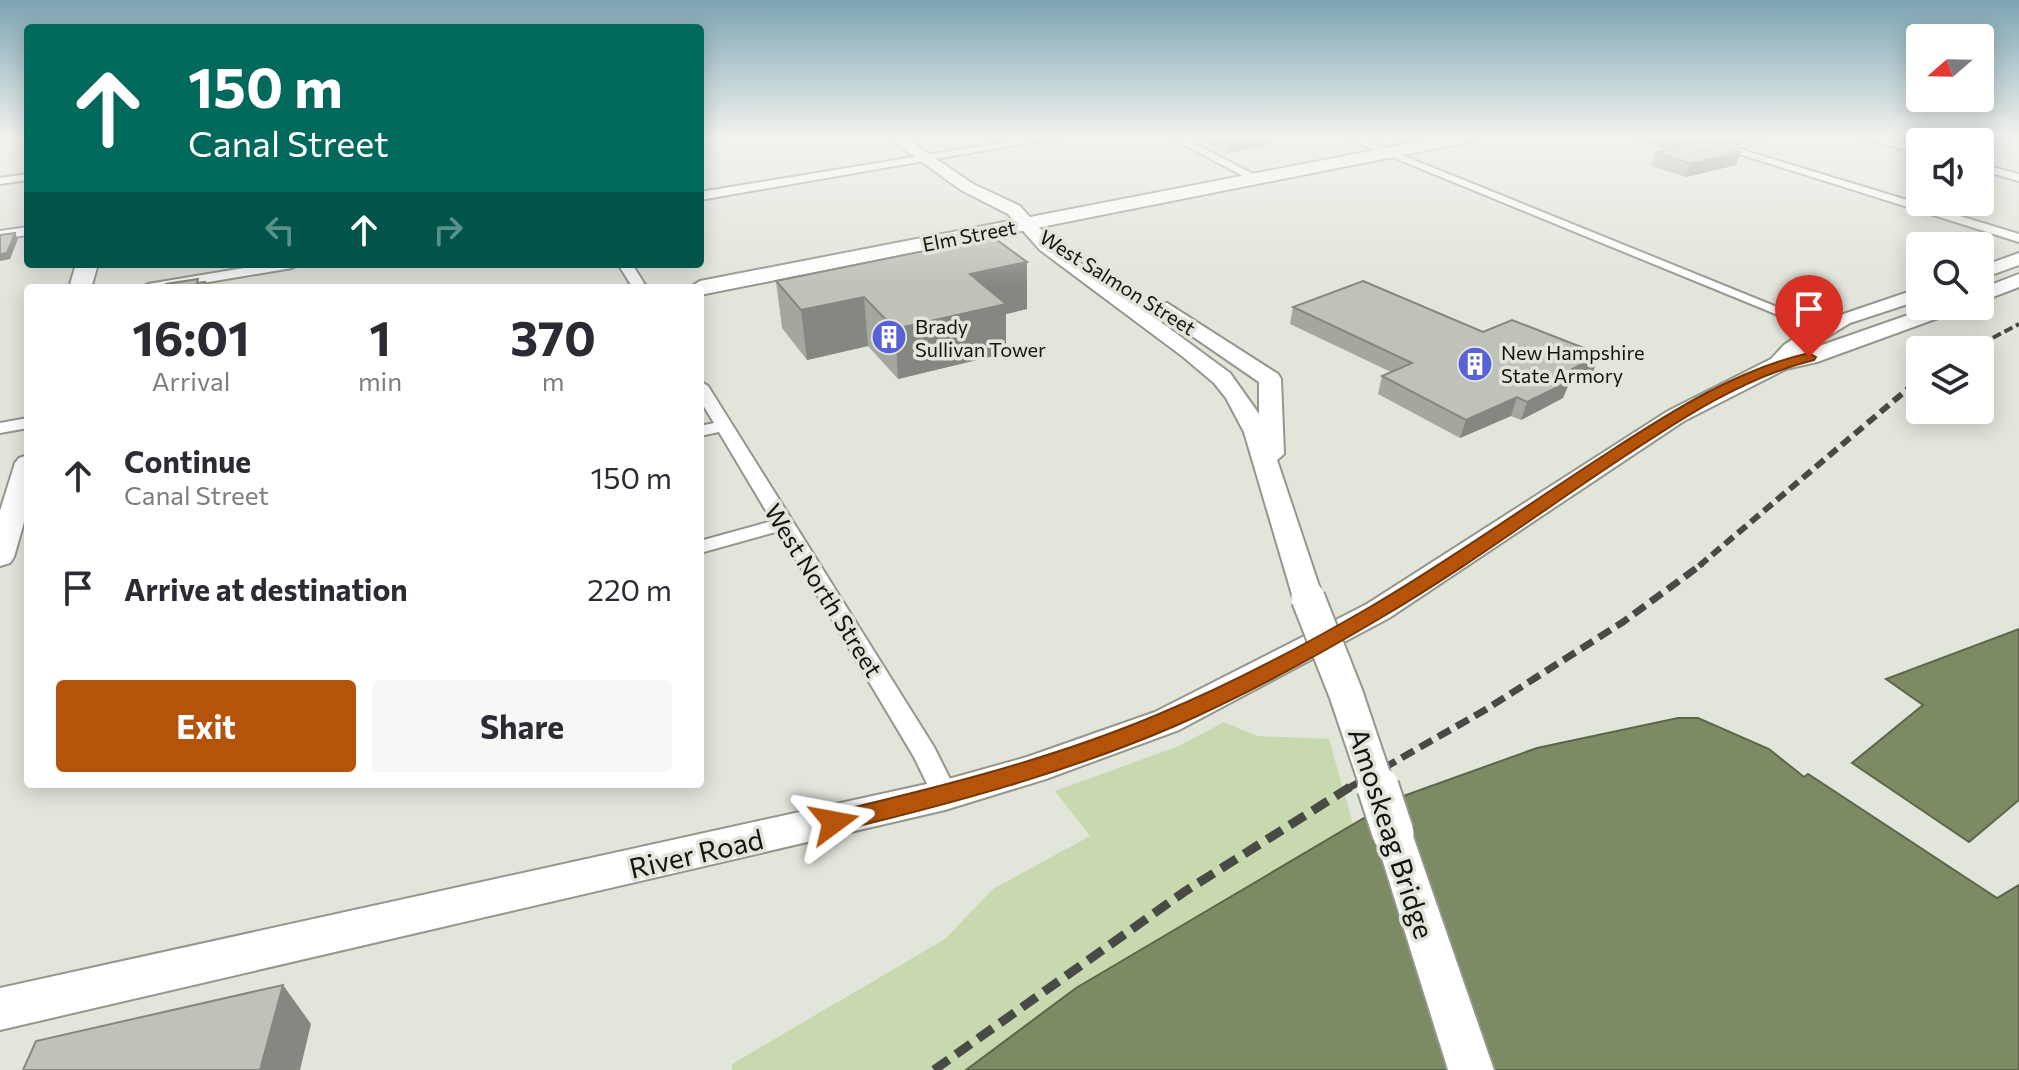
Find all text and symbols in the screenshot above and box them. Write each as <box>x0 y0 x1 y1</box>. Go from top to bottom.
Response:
north arrow <box>1906 24 1994 112</box>
map controls <box>1906 24 1994 424</box>
text: 150 m <box>188 51 343 120</box>
icon: ahead <box>56 56 160 160</box>
text: Canal Street <box>188 120 389 164</box>
button: sound <box>1906 128 1994 216</box>
icon: left <box>258 208 302 252</box>
icon: ahead <box>342 208 386 252</box>
icon: right <box>426 208 470 252</box>
street label: Elm Street <box>920 214 1018 256</box>
street label: West Salmon Street <box>1036 224 1200 340</box>
button: search <box>1906 232 1994 320</box>
pin <box>1775 275 1843 357</box>
icon: arrive <box>1787 287 1831 331</box>
text: 16:01 <box>132 307 250 366</box>
text: 1 <box>369 307 391 366</box>
text: 370 <box>510 307 596 366</box>
place label: Brady Sullivan Tower <box>915 314 1046 361</box>
building icon: Brady Sullivan Tower <box>870 318 908 356</box>
button: layers <box>1906 336 1994 424</box>
place label: New Hampshire State Armory <box>1501 340 1645 387</box>
building icon: New Hampshire State Armory <box>1456 345 1494 383</box>
text: Arrival <box>152 365 230 396</box>
text: min <box>358 365 402 396</box>
text: m <box>542 365 564 396</box>
text: Continue <box>124 442 251 479</box>
icon: ahead <box>56 454 100 498</box>
text: 150 m <box>590 458 672 495</box>
text: Canal Street <box>124 479 269 510</box>
street label: West North Street <box>759 498 889 682</box>
icon: arrive <box>56 566 100 610</box>
text: Arrive at destination <box>124 570 408 607</box>
text: 220 m <box>587 570 672 607</box>
button: Exit <box>56 680 356 772</box>
button: Share <box>372 680 672 772</box>
street label: Amoskeag Bridge <box>1342 723 1442 943</box>
position arrow <box>792 780 876 864</box>
street label: River Road <box>626 821 766 885</box>

